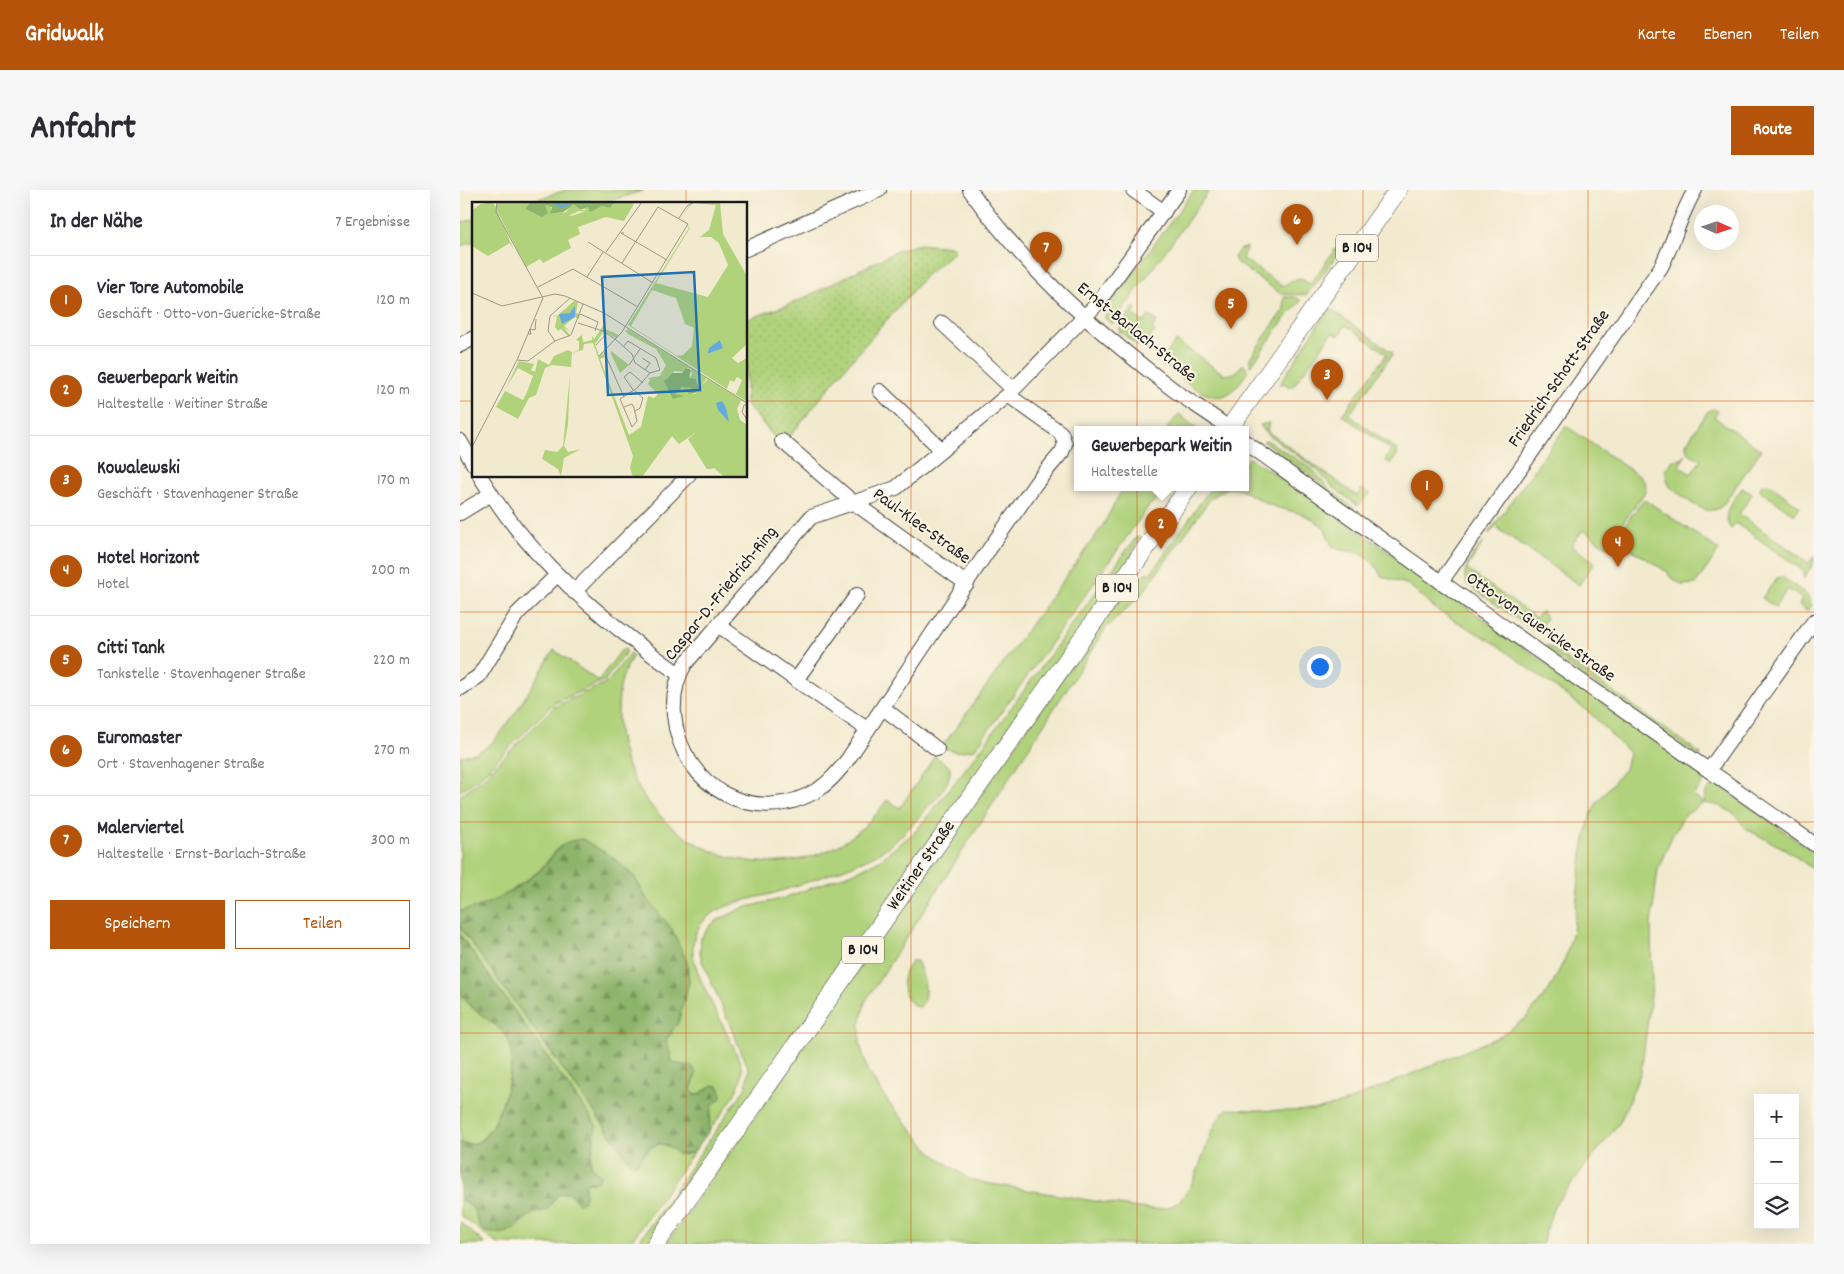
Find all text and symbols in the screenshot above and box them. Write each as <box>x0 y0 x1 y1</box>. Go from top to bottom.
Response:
text: Gridwalk <box>25 18 104 52</box>
text: Karte <box>1638 23 1676 48</box>
text: Ebenen <box>1704 23 1752 48</box>
text: Teilen <box>1780 23 1819 48</box>
text: Anfahrt <box>30 105 136 155</box>
button: Route <box>1731 106 1814 155</box>
inset map <box>472 202 748 478</box>
pin: 6 <box>1281 204 1313 245</box>
north arrow <box>1694 205 1739 250</box>
text: In der Nähe <box>50 208 142 238</box>
text: 7 Ergebnisse <box>335 211 410 234</box>
pin: 7 <box>1030 232 1062 273</box>
road number: B 104 <box>1336 234 1378 262</box>
text: Vier Tore Automobile <box>97 276 244 303</box>
street label: Ernst-Barlach-Straße <box>1071 277 1201 389</box>
pin: 5 <box>1215 288 1247 329</box>
text: 1 <box>64 289 68 312</box>
text: 120 m <box>376 289 410 312</box>
text: Geschäft · Otto-von-Guericke-Straße <box>97 303 321 326</box>
street label: Friedrich-Schott-Straße <box>1503 305 1617 453</box>
pin: 3 <box>1311 359 1343 400</box>
text: Gewerbepark Weitin <box>97 366 238 393</box>
text: 2 <box>63 379 70 402</box>
text: 120 m <box>376 379 410 402</box>
text: Haltestelle · Weitiner Straße <box>97 393 268 416</box>
popup <box>1074 426 1249 491</box>
text: Gewerbepark Weitin <box>1091 434 1232 461</box>
text: Kowalewski <box>97 456 180 483</box>
text: Haltestelle <box>1091 461 1158 484</box>
text: 3 <box>62 469 70 492</box>
text: 170 m <box>377 469 410 492</box>
pin: 1 <box>1411 470 1443 511</box>
text: Geschäft · Stavenhagener Straße <box>97 483 299 506</box>
street label: Paul-Klee-Straße <box>867 483 975 571</box>
pin: 2 <box>1145 508 1177 549</box>
street label: Caspar-D.-Friedrich-Ring <box>660 521 784 667</box>
pin: 4 <box>1602 526 1634 567</box>
text: Hotel Horizont <box>97 546 200 573</box>
text: 4 <box>63 559 69 582</box>
text: 200 m <box>371 559 410 582</box>
street label: Otto-von-Guericke-Straße <box>1460 567 1620 689</box>
text: Hotel <box>97 573 129 596</box>
road number: B 104 <box>1096 574 1138 602</box>
text: Citti Tank <box>97 636 165 663</box>
text: 5 <box>62 649 70 672</box>
text: 220 m <box>373 649 410 672</box>
your location <box>1307 654 1333 680</box>
text: Tankstelle · Stavenhagener Straße <box>97 663 306 686</box>
text: Euromaster <box>97 726 182 753</box>
text: 6 <box>62 739 70 762</box>
text: 270 m <box>374 739 410 762</box>
text: Ort · Stavenhagener Straße <box>97 753 265 776</box>
text: Malerviertel <box>97 816 184 843</box>
street label: Weitiner Straße <box>882 816 962 916</box>
text: 7 <box>63 829 69 852</box>
text: 300 m <box>371 829 410 852</box>
text: Haltestelle · Ernst-Barlach-Straße <box>97 843 306 866</box>
button: Speichern <box>50 900 225 949</box>
button: Teilen <box>235 900 410 949</box>
road number: B 104 <box>842 936 884 964</box>
map controls <box>1754 1094 1799 1229</box>
button: + <box>1754 1094 1799 1139</box>
button: − <box>1754 1139 1799 1184</box>
button: layers <box>1754 1184 1799 1229</box>

